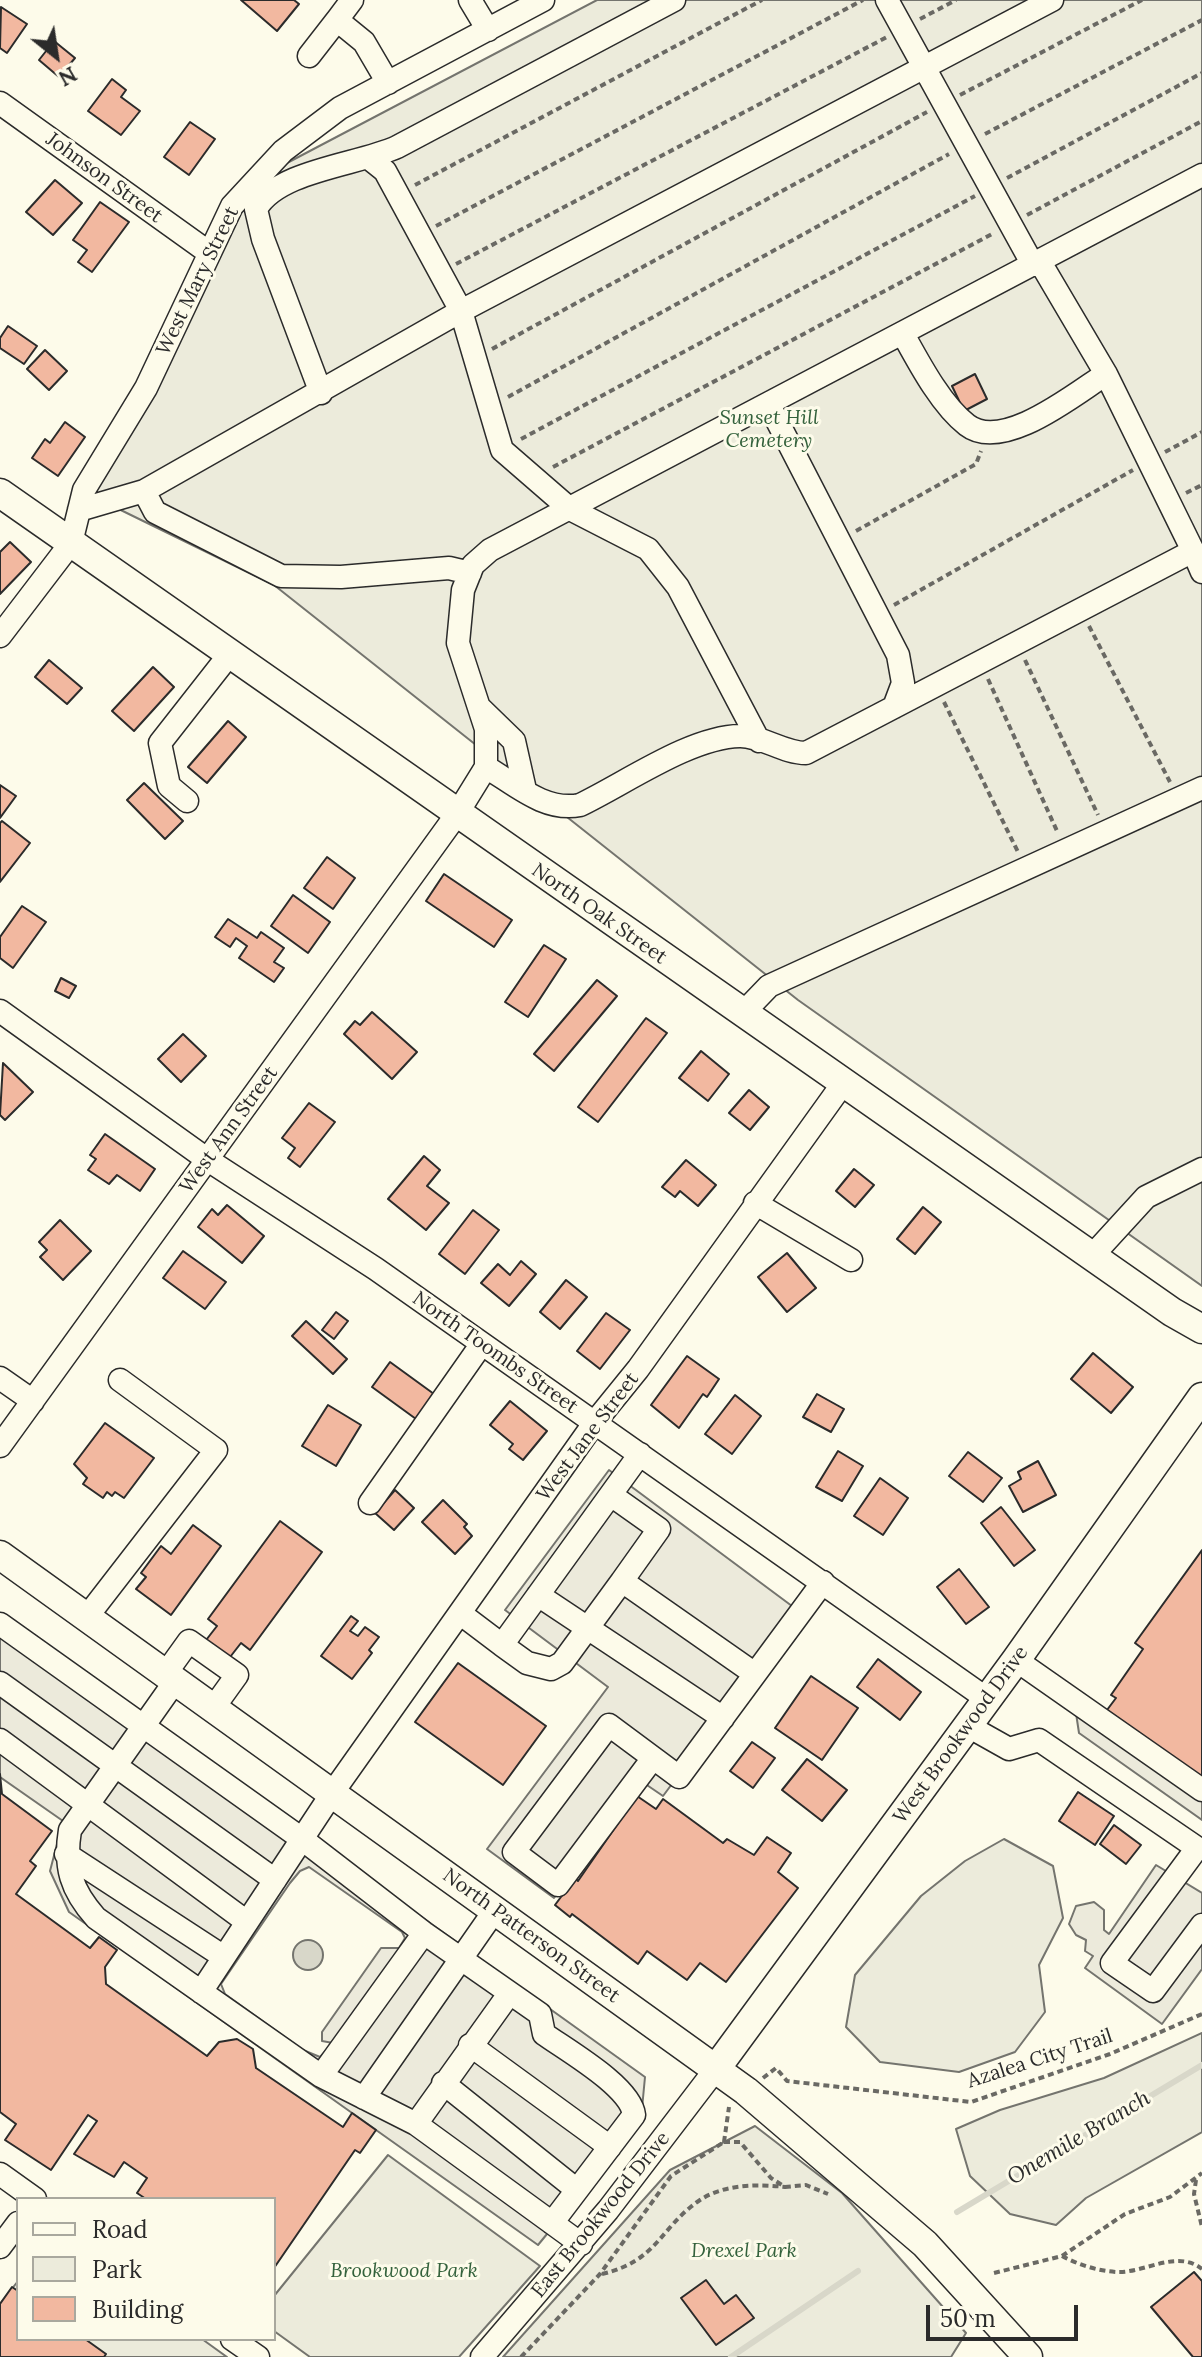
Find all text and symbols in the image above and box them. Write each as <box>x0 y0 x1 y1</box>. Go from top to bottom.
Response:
north arrow <box>16 16 96 96</box>
text: N <box>54 60 82 93</box>
street label: Johnson Street <box>41 128 167 228</box>
street label: West Mary Street <box>152 203 244 359</box>
park label: Sunset Hill Cemetery <box>719 406 819 453</box>
street label: North Oak Street <box>527 858 671 970</box>
street label: West Ann Street <box>175 1062 283 1198</box>
street label: North Toombs Street <box>408 1287 582 1419</box>
street label: West Jane Street <box>532 1368 644 1506</box>
street label: West Brookwood Drive <box>889 1642 1033 1828</box>
street label: North Patterson Street <box>438 1864 624 2008</box>
street label: Azalea City Trail <box>964 2024 1116 2094</box>
water label: Onemile Branch <box>1003 2085 1155 2191</box>
street label: East Brookwood Drive <box>527 2127 675 2303</box>
legend <box>16 2197 276 2341</box>
text: Road <box>92 2214 148 2245</box>
park label: Drexel Park <box>691 2239 797 2263</box>
text: Park <box>92 2254 142 2285</box>
park label: Brookwood Park <box>330 2259 478 2283</box>
scale bar <box>930 2289 1082 2339</box>
text: Building <box>92 2294 183 2325</box>
text: 50 m <box>940 2303 996 2334</box>

